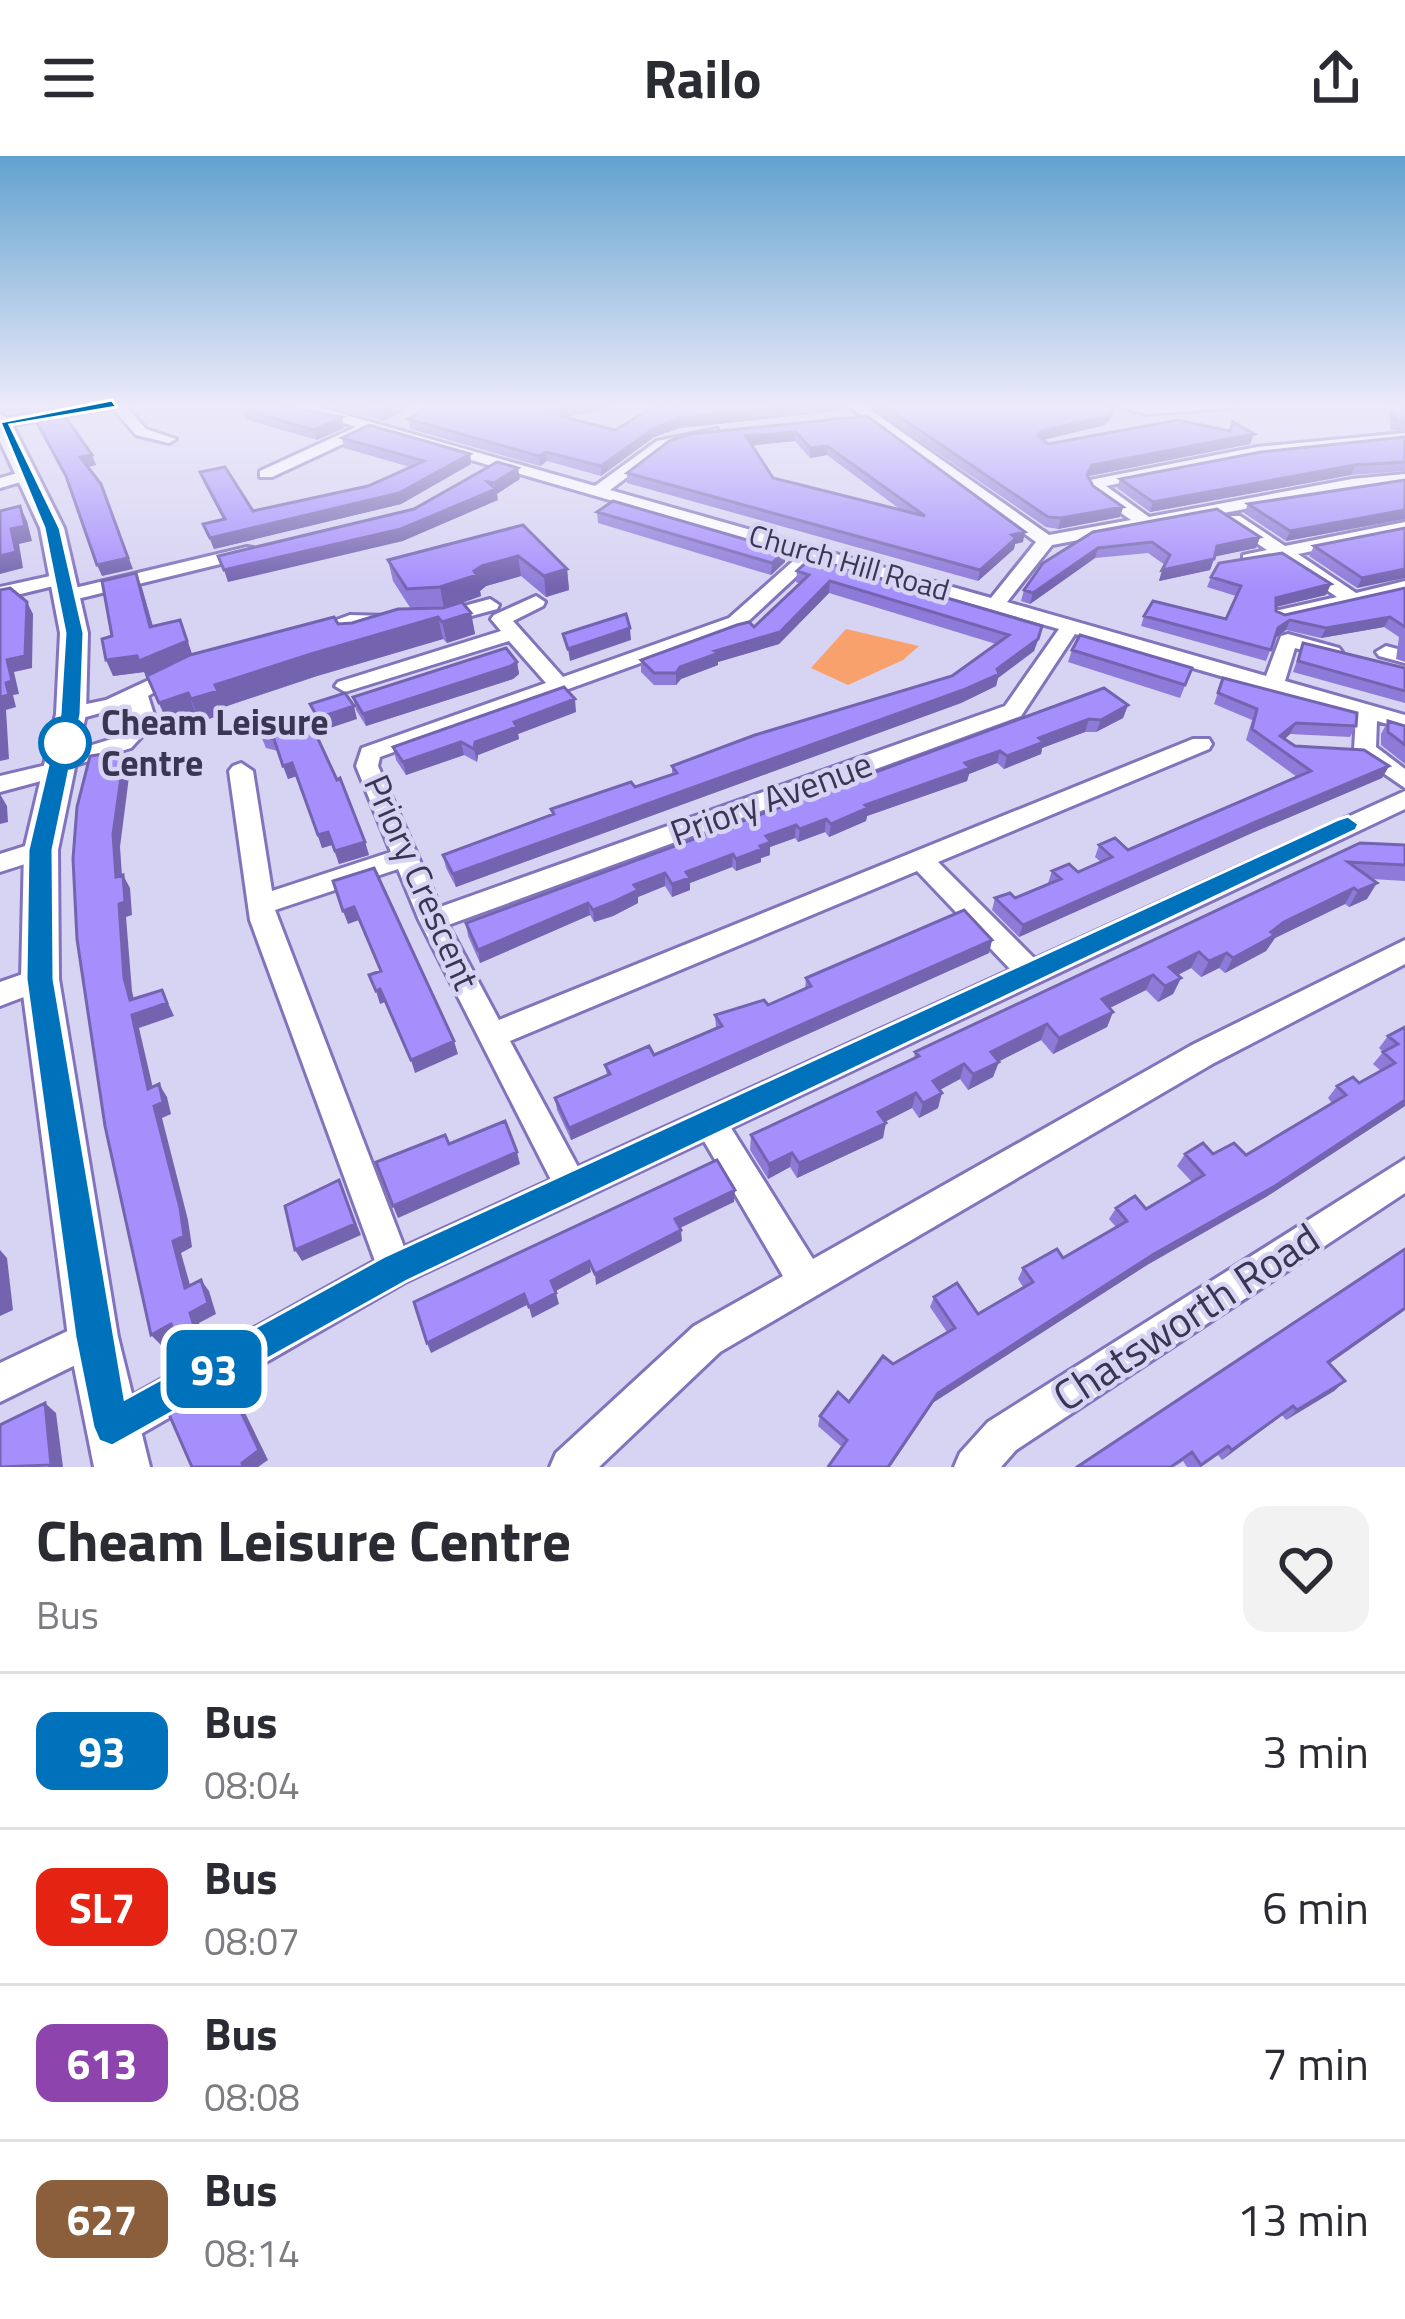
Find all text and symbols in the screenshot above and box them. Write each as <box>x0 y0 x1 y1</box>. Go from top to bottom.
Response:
text: Railo <box>643 37 762 119</box>
icon: menu <box>36 45 102 111</box>
icon: share <box>1303 45 1369 111</box>
street label: Church Hill Road <box>744 511 955 613</box>
place label: Cheam Leisure Centre <box>101 694 329 790</box>
marker: Cheam Leisure Centre <box>40 718 90 768</box>
street label: Priory Avenue <box>662 736 879 859</box>
street label: Priory Crescent <box>350 765 495 999</box>
street label: Chatsworth Road <box>1039 1206 1331 1426</box>
line badge: 93 <box>160 1330 268 1408</box>
text: 93 <box>190 1337 238 1401</box>
text: Cheam Leisure Centre <box>36 1496 571 1583</box>
button: heart <box>1243 1506 1369 1632</box>
text: Bus <box>36 1585 99 1644</box>
text: Bus <box>204 1687 278 1755</box>
text: 3 min <box>1262 1717 1369 1785</box>
text: 93 <box>78 1719 126 1783</box>
text: 08:04 <box>204 1755 300 1814</box>
text: Bus <box>204 1843 278 1911</box>
text: 6 min <box>1262 1873 1369 1941</box>
text: SL7 <box>69 1875 135 1939</box>
text: 08:07 <box>204 1911 300 1970</box>
text: Bus <box>204 1999 278 2067</box>
text: 7 min <box>1262 2029 1369 2097</box>
text: 613 <box>67 2031 137 2095</box>
text: 08:08 <box>204 2067 300 2126</box>
text: Bus <box>204 2155 278 2223</box>
text: 13 min <box>1237 2185 1369 2253</box>
text: 627 <box>67 2187 137 2251</box>
text: 08:14 <box>204 2223 300 2282</box>

